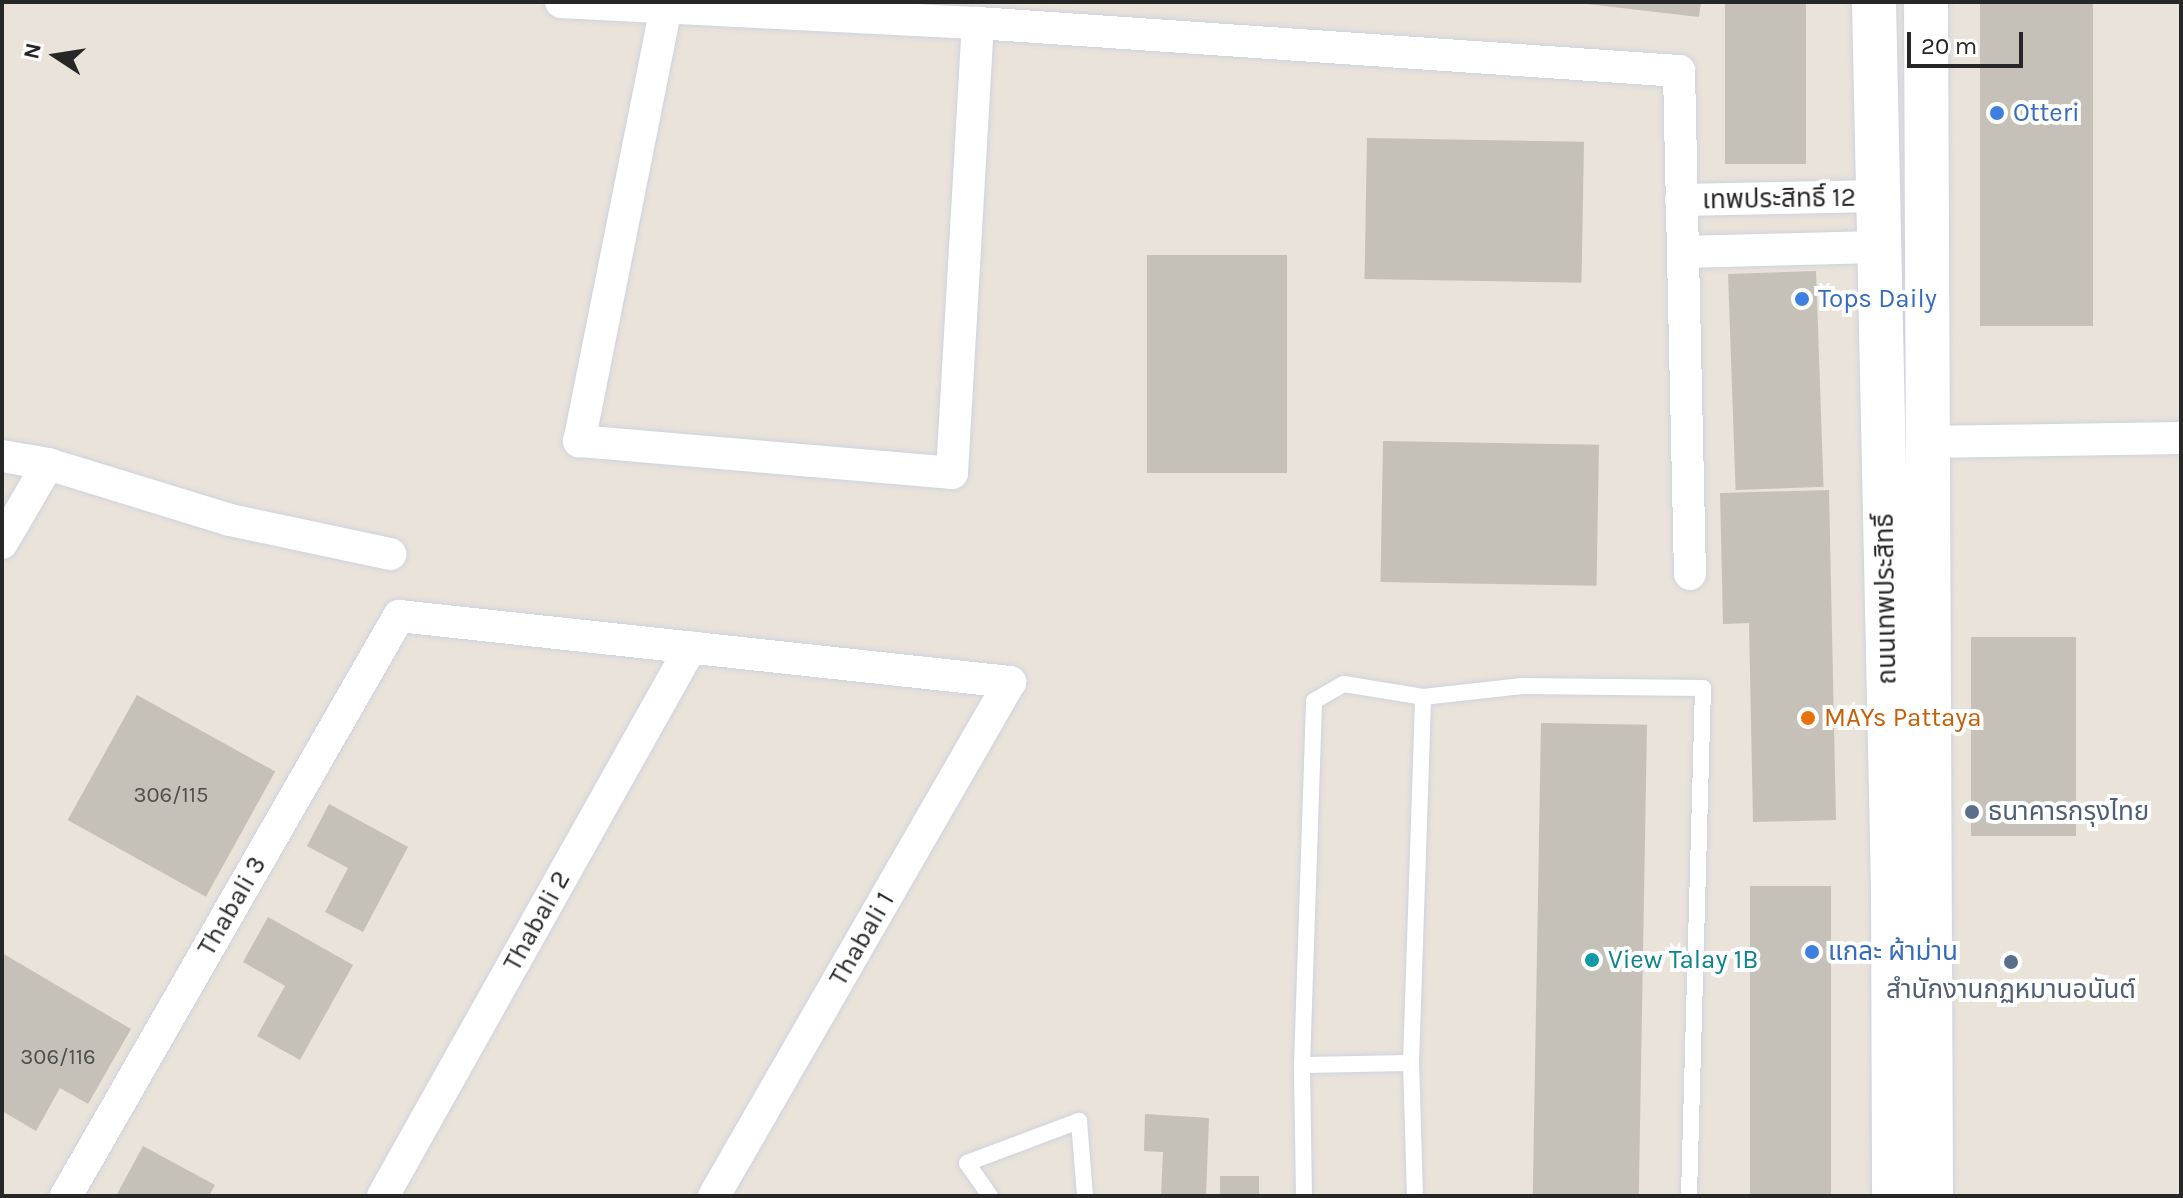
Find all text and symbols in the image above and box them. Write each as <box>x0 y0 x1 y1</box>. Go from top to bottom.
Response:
north arrow <box>16 16 96 96</box>
scale bar <box>1911 16 2027 66</box>
text: 20 m <box>1921 32 1977 60</box>
text: N <box>18 41 47 61</box>
place label: Otteri <box>2013 97 2080 129</box>
marker: Otteri <box>1988 104 2006 122</box>
street label: เทพประสิทธิ์ 12 <box>1702 182 1856 216</box>
place label: Tops Daily <box>1818 283 1937 315</box>
marker: Tops Daily <box>1793 290 1811 308</box>
street label: ถนนเทพประสิทธิ์ <box>1869 513 1903 685</box>
place label: MAYs Pattaya <box>1824 702 1982 734</box>
marker: MAYs Pattaya <box>1799 709 1817 727</box>
house number: 306/115 <box>133 783 209 809</box>
place label: ธนาคารกรุงไทย <box>1988 796 2149 828</box>
marker: ธนาคารกรุงไทย <box>1963 803 1981 821</box>
street label: Thabali 3 <box>191 851 273 961</box>
street label: Thabali 2 <box>497 866 577 976</box>
street label: Thabali 1 <box>823 887 901 991</box>
place label: แกละ ผ้าม่าน <box>1828 936 1958 968</box>
marker: แกละ ผ้าม่าน <box>1803 943 1821 961</box>
place label: View Talay 1B <box>1608 944 1758 976</box>
marker: View Talay 1B <box>1583 951 1601 969</box>
marker: สำนักงานกฏหมานอนันต์ <box>2002 953 2020 971</box>
place label: สำนักงานกฏหมานอนันต์ <box>1886 974 2136 1006</box>
house number: 306/116 <box>20 1045 96 1071</box>

